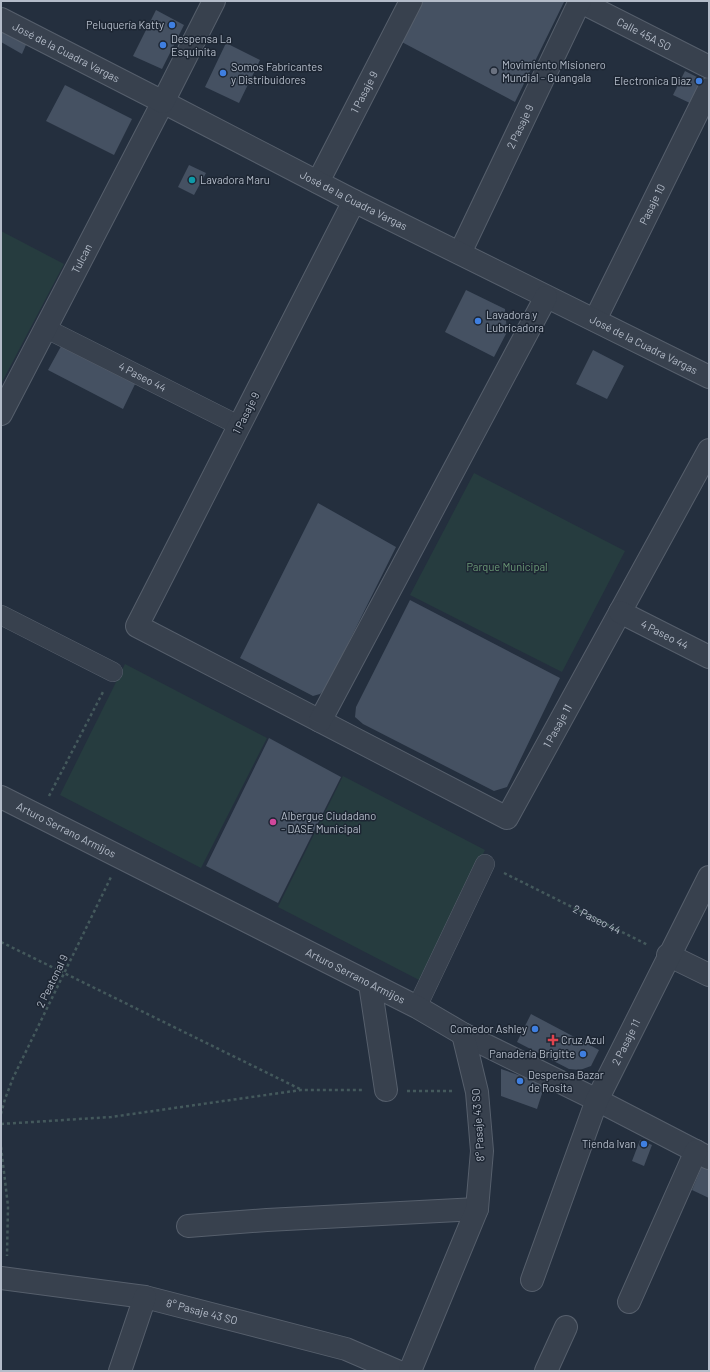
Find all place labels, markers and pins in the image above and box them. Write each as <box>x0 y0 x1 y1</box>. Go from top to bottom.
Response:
place label: Peluquería Katty <box>86 18 164 31</box>
marker: Peluquería Katty <box>167 20 177 30</box>
place label: Despensa La Esquinita <box>171 32 232 58</box>
marker: Despensa La Esquinita <box>158 40 168 50</box>
place label: Movimiento Misionero Mundial - Guangala <box>502 58 606 84</box>
place label: Somos Fabricantes y Distribuidores <box>231 60 322 86</box>
marker: Movimiento Misionero Mundial - Guangala <box>489 66 499 76</box>
marker: Somos Fabricantes y Distribuidores <box>218 68 228 78</box>
place label: Electronica Diaz <box>614 74 691 87</box>
marker: Electronica Diaz <box>694 76 704 86</box>
place label: Lavadora Maru <box>200 173 270 186</box>
marker: Lavadora Maru <box>187 175 197 185</box>
place label: Lavadora y Lubricadora <box>486 308 544 334</box>
marker: Lavadora y Lubricadora <box>473 316 483 326</box>
place label: Albergue Ciudadano - DASE Municipal <box>281 809 376 835</box>
marker: Albergue Ciudadano - DASE Municipal <box>268 817 278 827</box>
place label: Comedor Ashley <box>450 1022 527 1035</box>
marker: Comedor Ashley <box>530 1024 540 1034</box>
place label: Cruz Azul <box>561 1033 605 1046</box>
marker: Cruz Azul <box>548 1035 558 1045</box>
place label: Panadería Brigitte <box>489 1047 575 1060</box>
marker: Panadería Brigitte <box>578 1049 588 1059</box>
place label: Despensa Bazar de Rosita <box>528 1068 604 1094</box>
marker: Despensa Bazar de Rosita <box>515 1076 525 1086</box>
place label: Tienda Ivan <box>582 1137 636 1150</box>
marker: Tienda Ivan <box>639 1139 649 1149</box>

